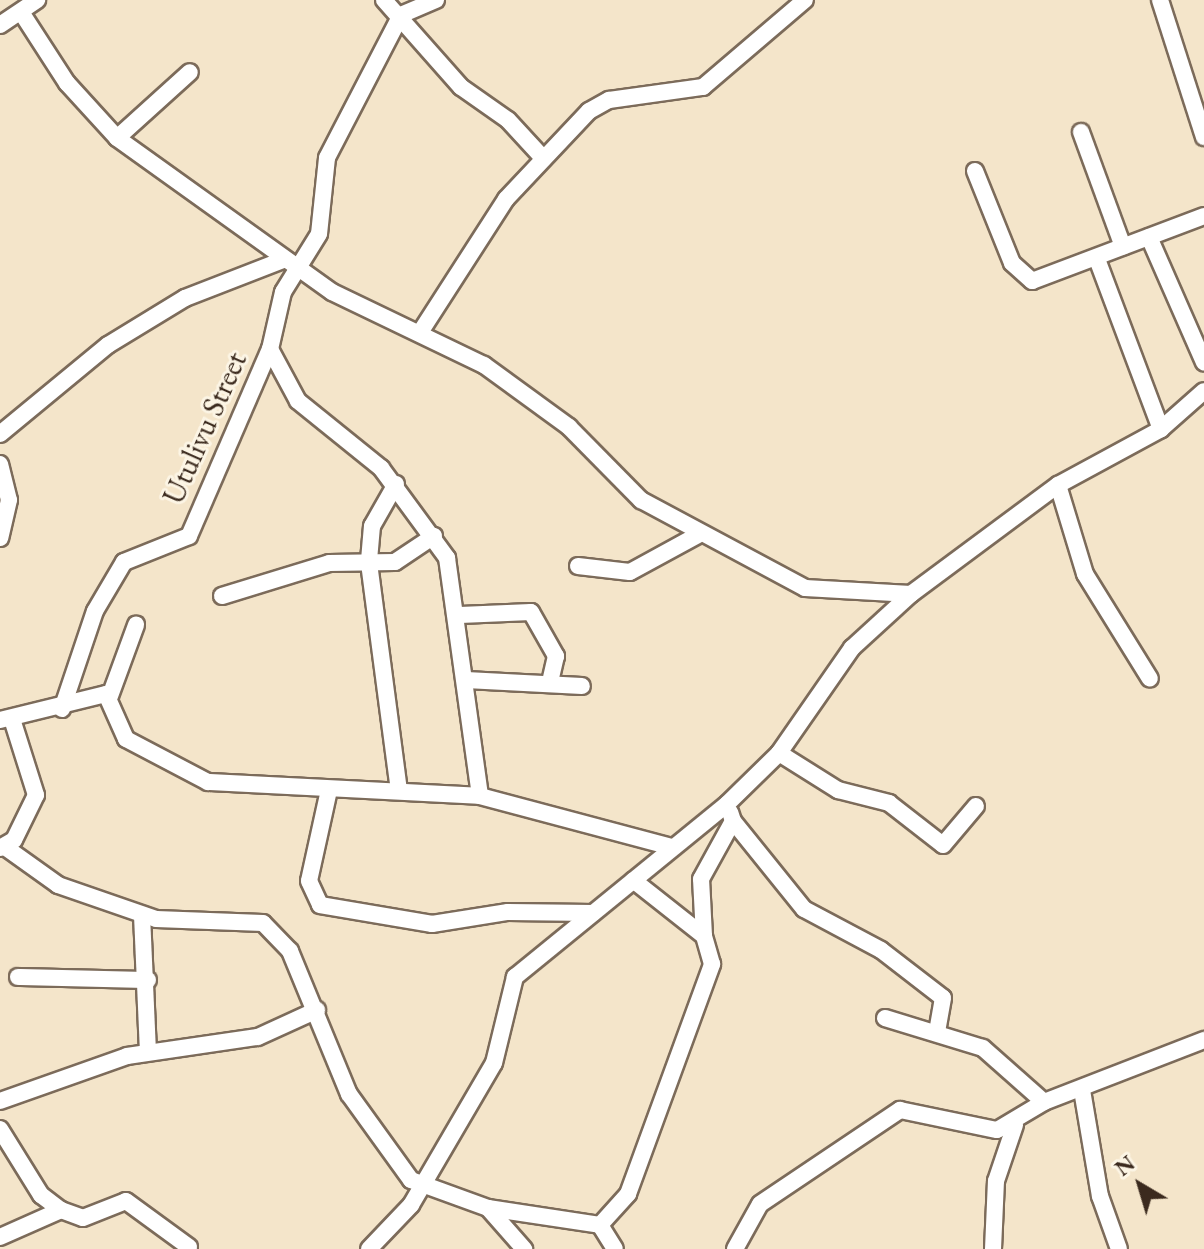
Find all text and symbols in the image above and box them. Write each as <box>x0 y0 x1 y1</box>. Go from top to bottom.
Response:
street label: Utulivu Street <box>155 346 255 510</box>
north arrow <box>1100 1145 1180 1225</box>
text: N <box>1109 1149 1141 1183</box>

